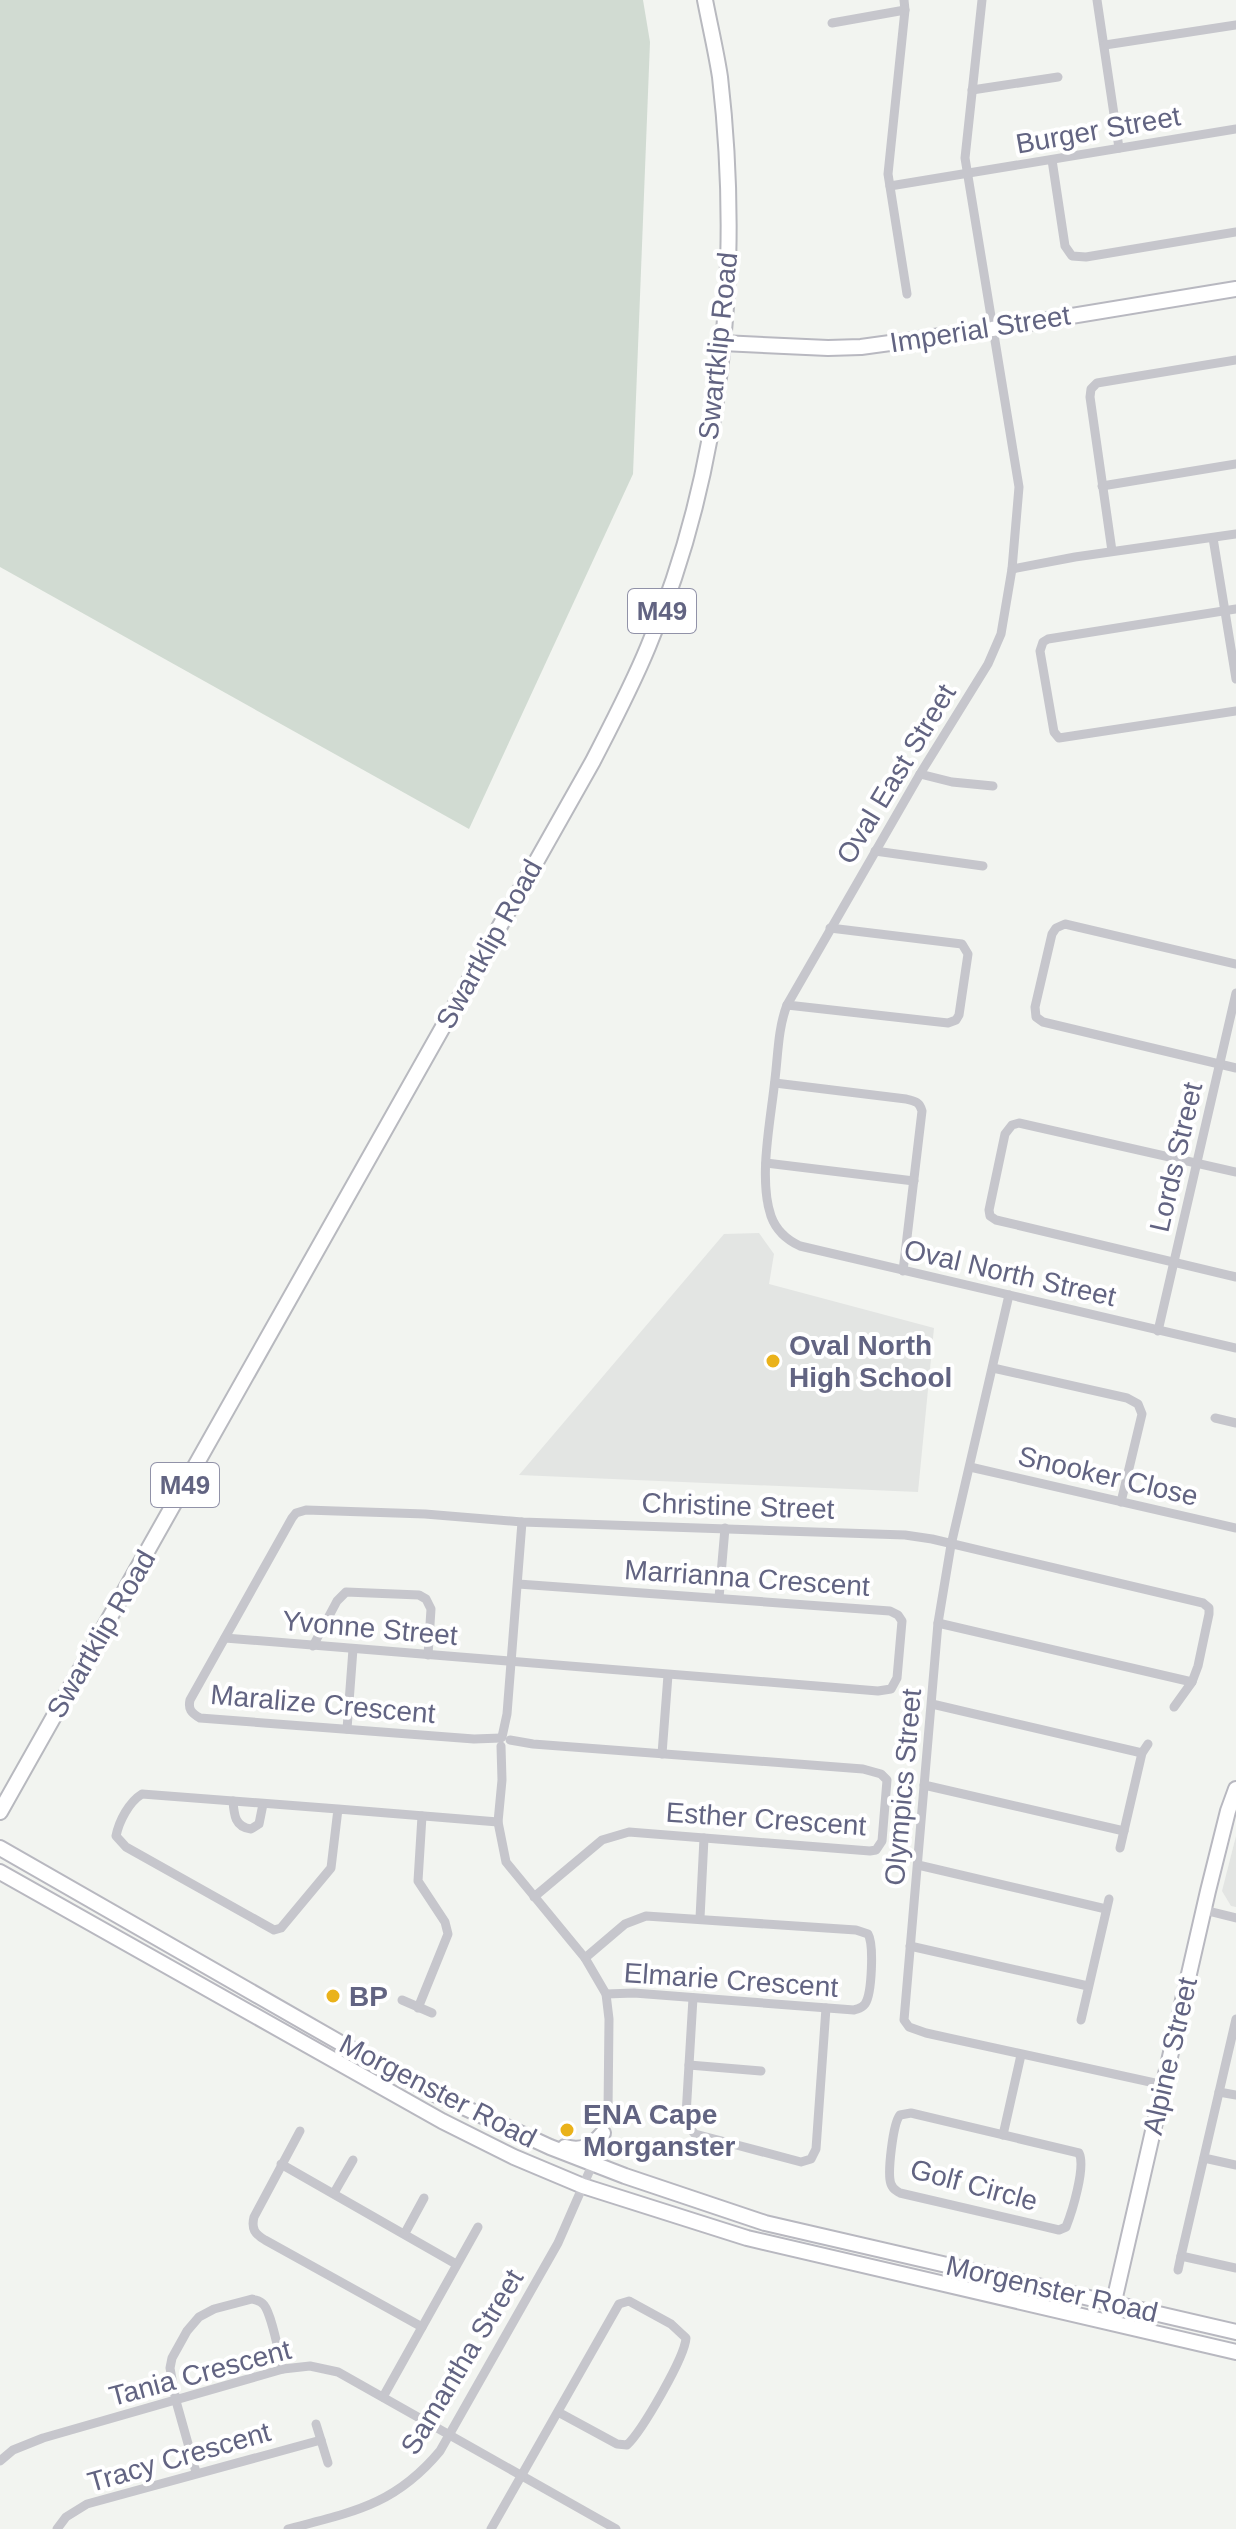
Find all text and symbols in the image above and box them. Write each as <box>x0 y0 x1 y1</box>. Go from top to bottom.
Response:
street label: Burger Street <box>1013 100 1183 160</box>
street label: Swartklip Road <box>693 251 743 441</box>
street label: Imperial Street <box>888 299 1073 359</box>
road number: M49 <box>628 589 696 633</box>
street label: Oval East Street <box>830 678 962 869</box>
street label: Swartklip Road <box>430 854 548 1034</box>
street label: Lords Street <box>1144 1079 1208 1235</box>
street label: Oval North Street <box>901 1234 1119 1312</box>
place label: Oval North High School <box>789 1330 952 1393</box>
marker: Oval North High School <box>764 1352 782 1370</box>
street label: Snooker Close <box>1015 1440 1201 1512</box>
road number: M49 <box>151 1463 219 1507</box>
street label: Christine Street <box>641 1487 835 1525</box>
street label: Swartklip Road <box>40 1545 162 1723</box>
street label: Marrianna Crescent <box>623 1554 871 1602</box>
street label: Yvonne Street <box>281 1605 459 1651</box>
street label: Maralize Crescent <box>209 1679 437 1729</box>
street label: Olympics Street <box>879 1687 927 1887</box>
street label: Esther Crescent <box>665 1797 867 1841</box>
street label: Elmarie Crescent <box>623 1957 839 2003</box>
street label: Alpine Street <box>1137 1974 1203 2138</box>
place label: BP <box>349 1981 388 2012</box>
marker: BP <box>324 1987 342 2005</box>
street label: Morgenster Road <box>335 2028 541 2154</box>
place label: ENA Cape Morganster <box>583 2099 736 2162</box>
marker: ENA Cape Morganster <box>558 2121 576 2139</box>
street label: Golf Circle <box>907 2153 1041 2217</box>
street label: Morgenster Road <box>943 2250 1161 2328</box>
street label: Samantha Street <box>395 2264 530 2460</box>
street label: Tania Crescent <box>106 2334 294 2412</box>
street label: Tracy Crescent <box>84 2416 274 2498</box>

